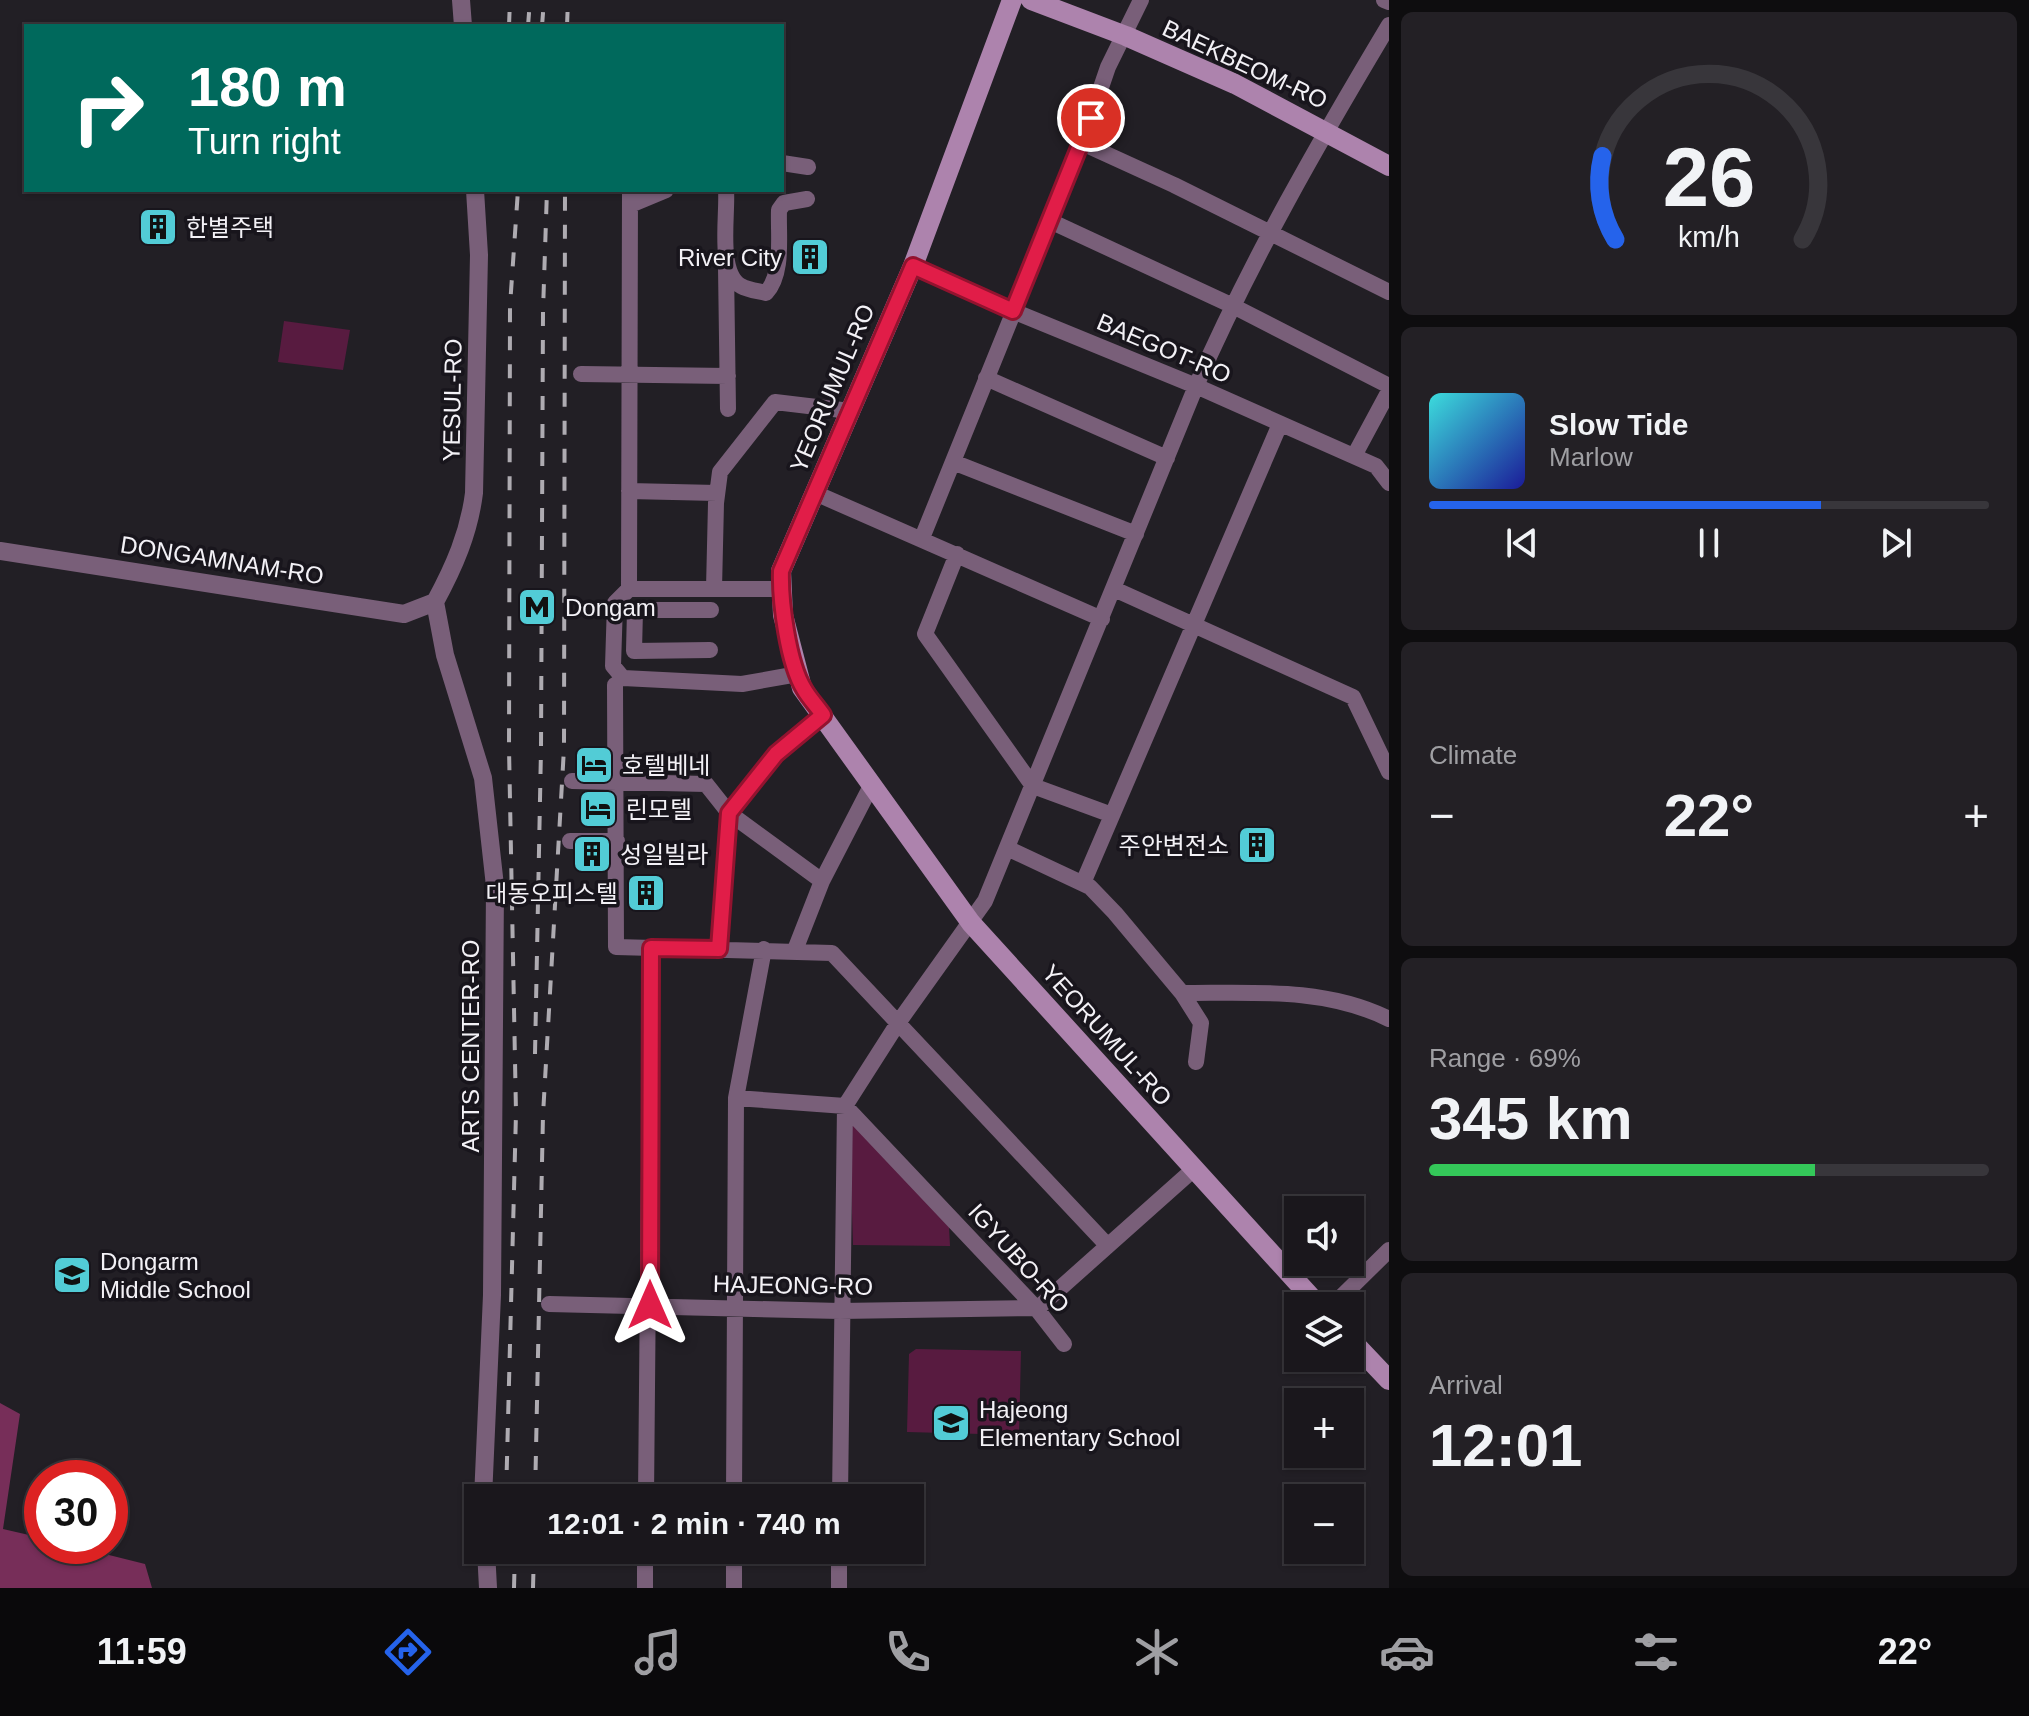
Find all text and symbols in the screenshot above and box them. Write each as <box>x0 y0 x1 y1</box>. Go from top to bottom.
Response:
street label: BAEKBEOM-RO <box>1158 14 1332 114</box>
text: 180 m <box>188 55 347 118</box>
icon: right <box>56 56 160 160</box>
pin <box>1057 84 1125 152</box>
icon: arrive <box>1069 96 1113 140</box>
text: Turn right <box>188 121 341 162</box>
text: 26 <box>1663 130 1755 223</box>
building icon: 한별주택 <box>137 206 179 248</box>
place label: 한별주택 <box>186 214 274 241</box>
text: km/h <box>1678 221 1740 253</box>
building icon: River City <box>789 236 831 278</box>
place label: River City <box>678 244 782 271</box>
street label: YEORUMUL-RO <box>784 300 880 476</box>
street label: BAEGOT-RO <box>1093 308 1235 388</box>
street label: YESUL-RO <box>437 338 467 462</box>
text: Slow Tide <box>1549 408 1688 441</box>
text: Marlow <box>1549 442 1633 472</box>
icon: previous <box>1500 521 1544 565</box>
icon: pause <box>1687 521 1731 565</box>
icon: next <box>1874 521 1918 565</box>
street label: DONGAMNAM-RO <box>118 531 326 589</box>
metro station icon: Dongam <box>516 586 558 628</box>
place label: Dongam <box>565 594 656 621</box>
text: Climate <box>1429 740 1517 770</box>
hotel icon: 호텔베네 <box>573 744 615 786</box>
place label: 호텔베네 <box>622 752 710 779</box>
text: 22° <box>1664 782 1754 849</box>
hotel icon: 린모텔 <box>577 788 619 830</box>
text: − <box>1429 791 1455 840</box>
text: + <box>1963 791 1989 840</box>
place label: 린모텔 <box>626 796 692 823</box>
building icon: 주안변전소 <box>1236 824 1278 866</box>
place label: 주안변전소 <box>1119 832 1229 859</box>
building icon: 성일빌라 <box>571 833 613 875</box>
place label: 성일빌라 <box>620 841 708 868</box>
building icon: 대동오피스텔 <box>625 872 667 914</box>
place label: 대동오피스텔 <box>486 880 618 907</box>
street label: ARTS CENTER-RO <box>457 940 484 1152</box>
street label: YEORUMUL-RO <box>1037 959 1177 1111</box>
text: Range · 69% <box>1429 1043 1581 1073</box>
text: 345 km <box>1429 1085 1633 1152</box>
map controls <box>1284 1196 1364 1564</box>
button: sound <box>1284 1196 1364 1276</box>
street label: IGYUBO-RO <box>963 1198 1075 1318</box>
place label: Dongarm Middle School <box>100 1248 251 1303</box>
school or university icon: Dongarm Middle School <box>51 1254 93 1296</box>
position arrow <box>608 1263 692 1347</box>
street label: HAJEONG-RO <box>713 1270 873 1300</box>
button: layers <box>1284 1292 1364 1372</box>
text: Arrival <box>1429 1370 1503 1400</box>
button: + <box>1284 1388 1364 1468</box>
place label: Hajeong Elementary School <box>979 1396 1180 1451</box>
school or university icon: Hajeong Elementary School <box>930 1402 972 1444</box>
text: 12:01 <box>1429 1412 1582 1479</box>
speed limit sign: 30 <box>24 1460 128 1564</box>
button: − <box>1284 1484 1364 1564</box>
text: 12:01 · 2 min · 740 m <box>547 1507 841 1540</box>
icon: directions <box>380 1624 436 1680</box>
icon: music <box>630 1624 686 1680</box>
icon: phone <box>880 1624 936 1680</box>
icon: climate <box>1129 1624 1185 1680</box>
icon: car <box>1379 1624 1435 1680</box>
icon: filters <box>1628 1624 1684 1680</box>
text: 11:59 <box>97 1631 187 1672</box>
text: 22° <box>1878 1631 1932 1672</box>

